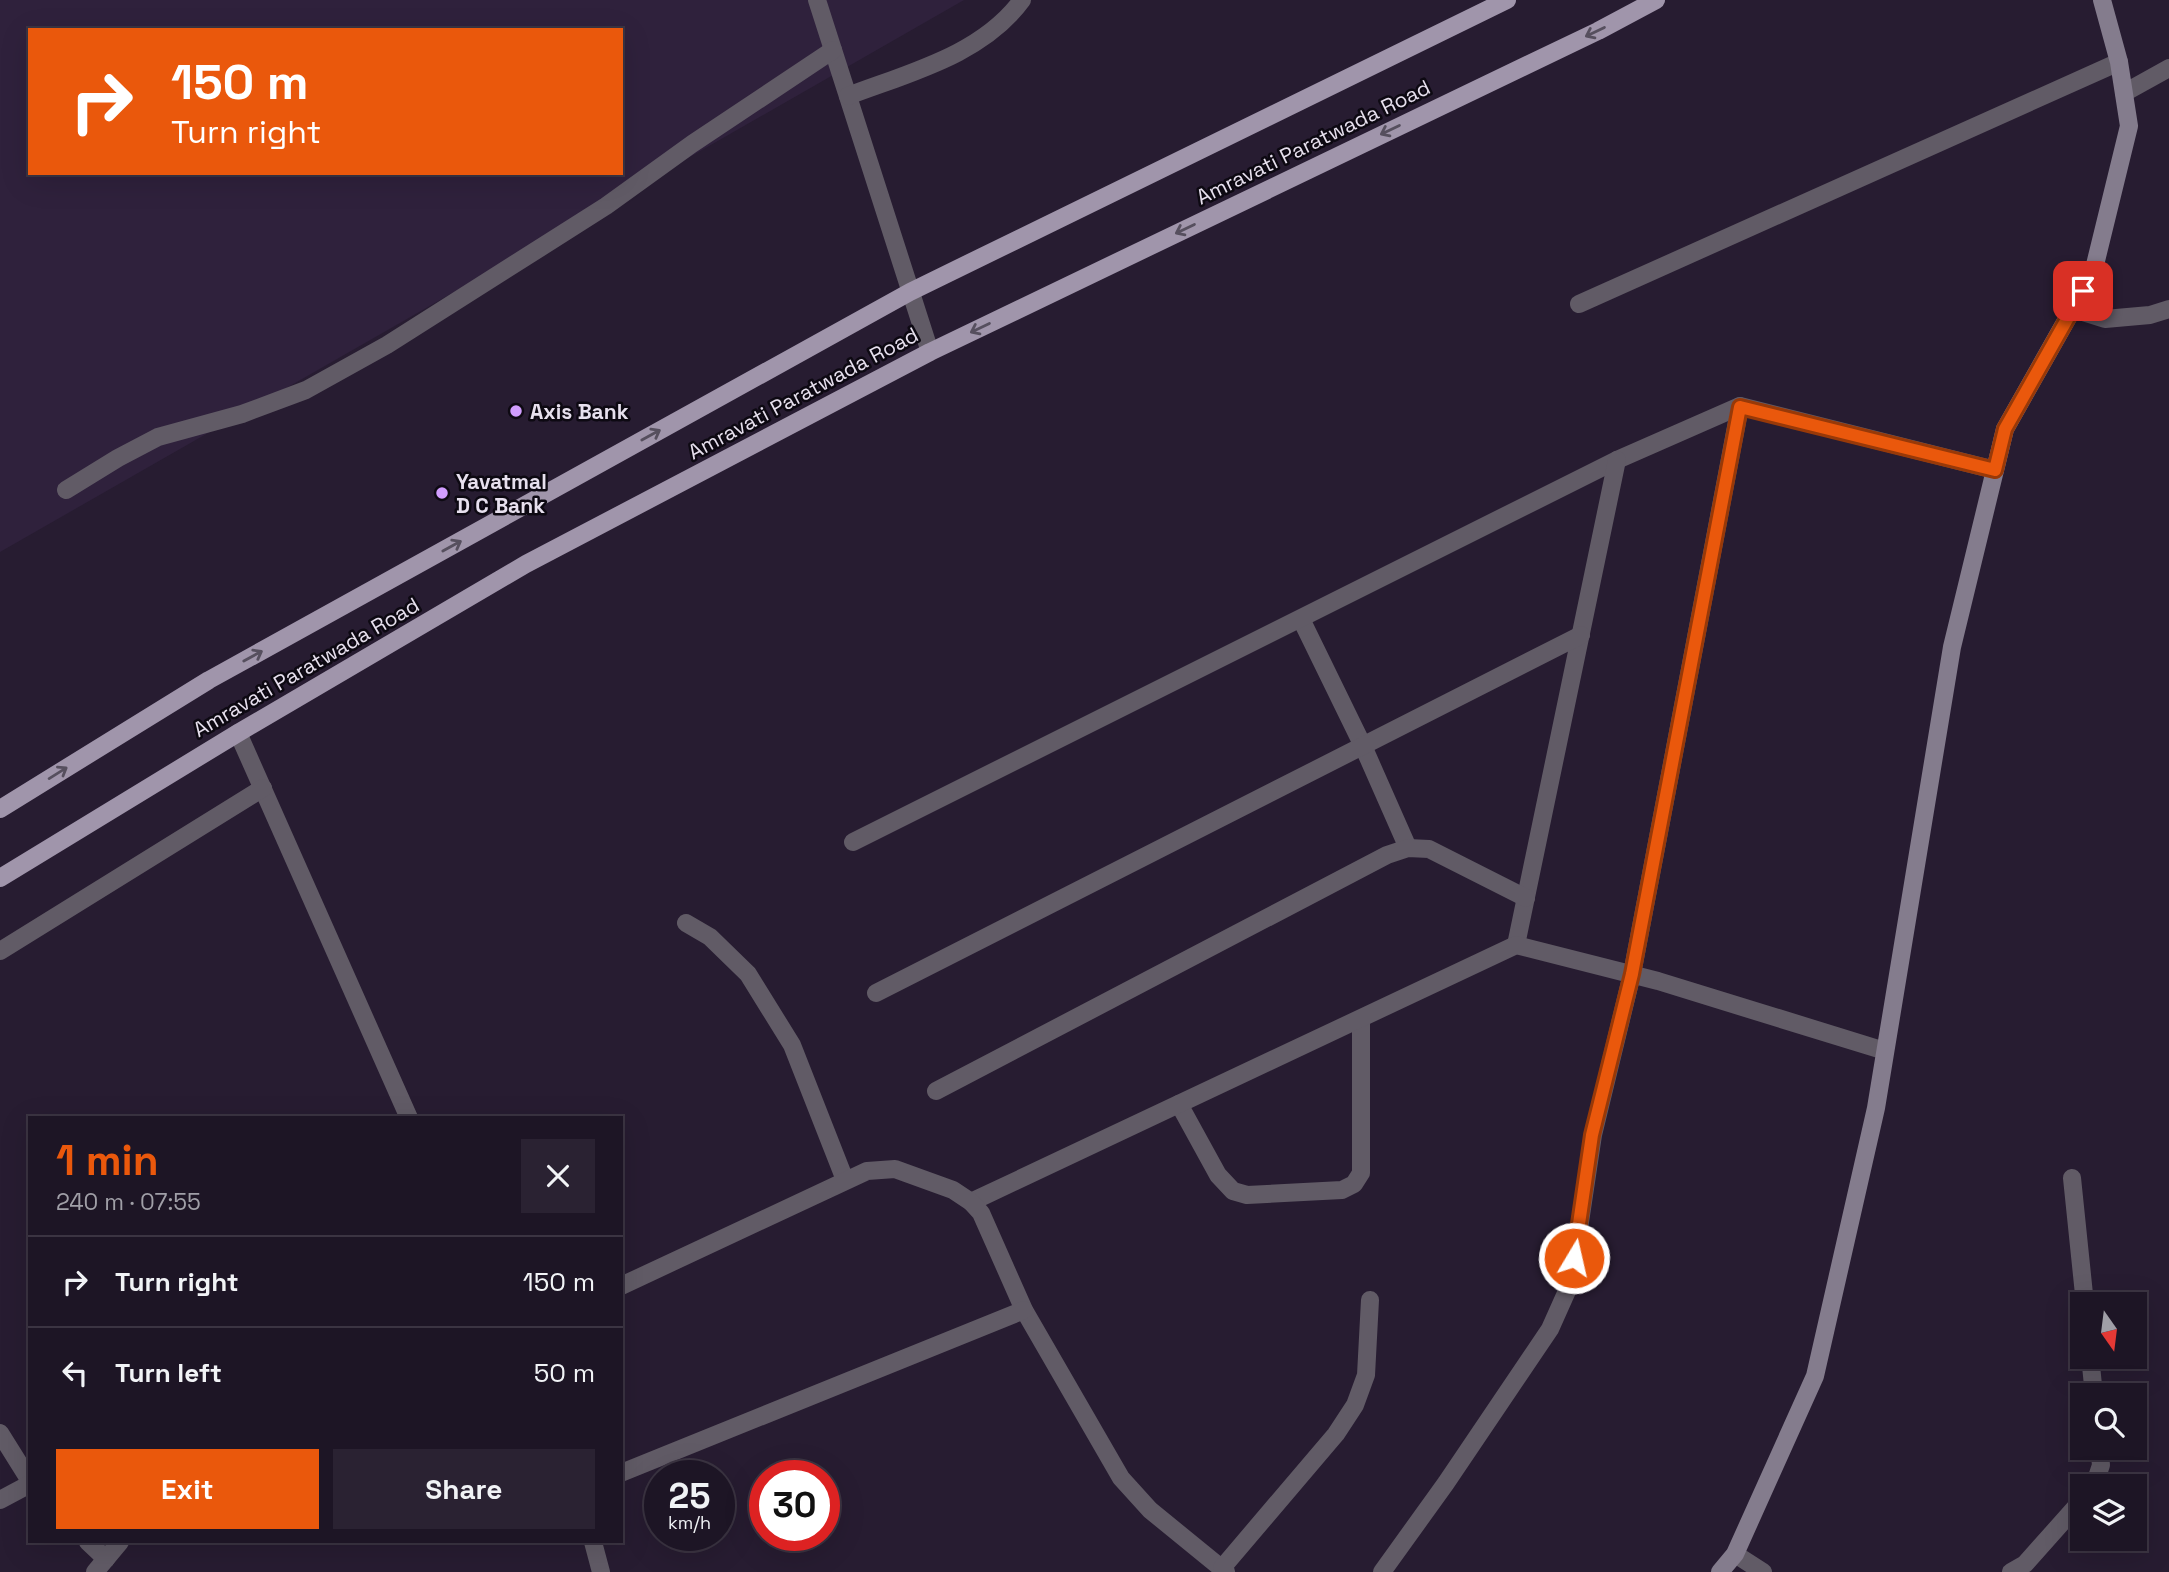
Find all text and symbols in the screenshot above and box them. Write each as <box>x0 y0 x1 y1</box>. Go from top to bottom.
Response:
one-way arrow <box>1585 25 1606 39</box>
text: 150 m <box>171 51 309 113</box>
icon: right <box>56 56 147 147</box>
street label: Amravati Paratwada Road <box>1192 74 1434 210</box>
text: Turn right <box>171 112 321 152</box>
one-way arrow <box>1380 124 1401 137</box>
one-way arrow <box>1175 222 1196 236</box>
pin <box>2053 261 2113 321</box>
icon: arrive <box>2064 272 2102 310</box>
street label: Amravati Paratwada Road <box>683 321 923 465</box>
one-way arrow <box>970 321 991 335</box>
place label: Axis Bank <box>530 398 629 425</box>
marker: Axis Bank <box>508 403 524 419</box>
one-way arrow <box>640 428 661 441</box>
place label: Yavatmal D C Bank <box>456 468 547 519</box>
marker: Yavatmal D C Bank <box>434 485 450 501</box>
one-way arrow <box>441 538 462 552</box>
street label: Amravati Paratwada Road <box>188 591 424 743</box>
one-way arrow <box>242 649 263 662</box>
one-way arrow <box>48 766 68 780</box>
text: 1 min <box>56 1134 159 1187</box>
button: close <box>521 1139 595 1213</box>
text: 240 m · 07:55 <box>56 1187 201 1217</box>
position arrow <box>1537 1221 1611 1295</box>
icon: right <box>56 1263 94 1301</box>
text: Turn right <box>115 1265 239 1299</box>
text: 150 m <box>523 1265 595 1299</box>
north arrow <box>2070 1292 2147 1368</box>
map controls <box>2070 1292 2147 1551</box>
icon: left <box>56 1354 94 1392</box>
text: Turn left <box>115 1356 222 1390</box>
text: 50 m <box>534 1356 595 1390</box>
button: search <box>2070 1383 2147 1460</box>
button: Exit <box>56 1449 319 1529</box>
button: Share <box>333 1449 595 1529</box>
speed limit sign: 30 <box>749 1460 840 1551</box>
text: 25 <box>669 1474 710 1518</box>
button: layers <box>2070 1474 2147 1551</box>
text: km/h <box>668 1511 711 1534</box>

